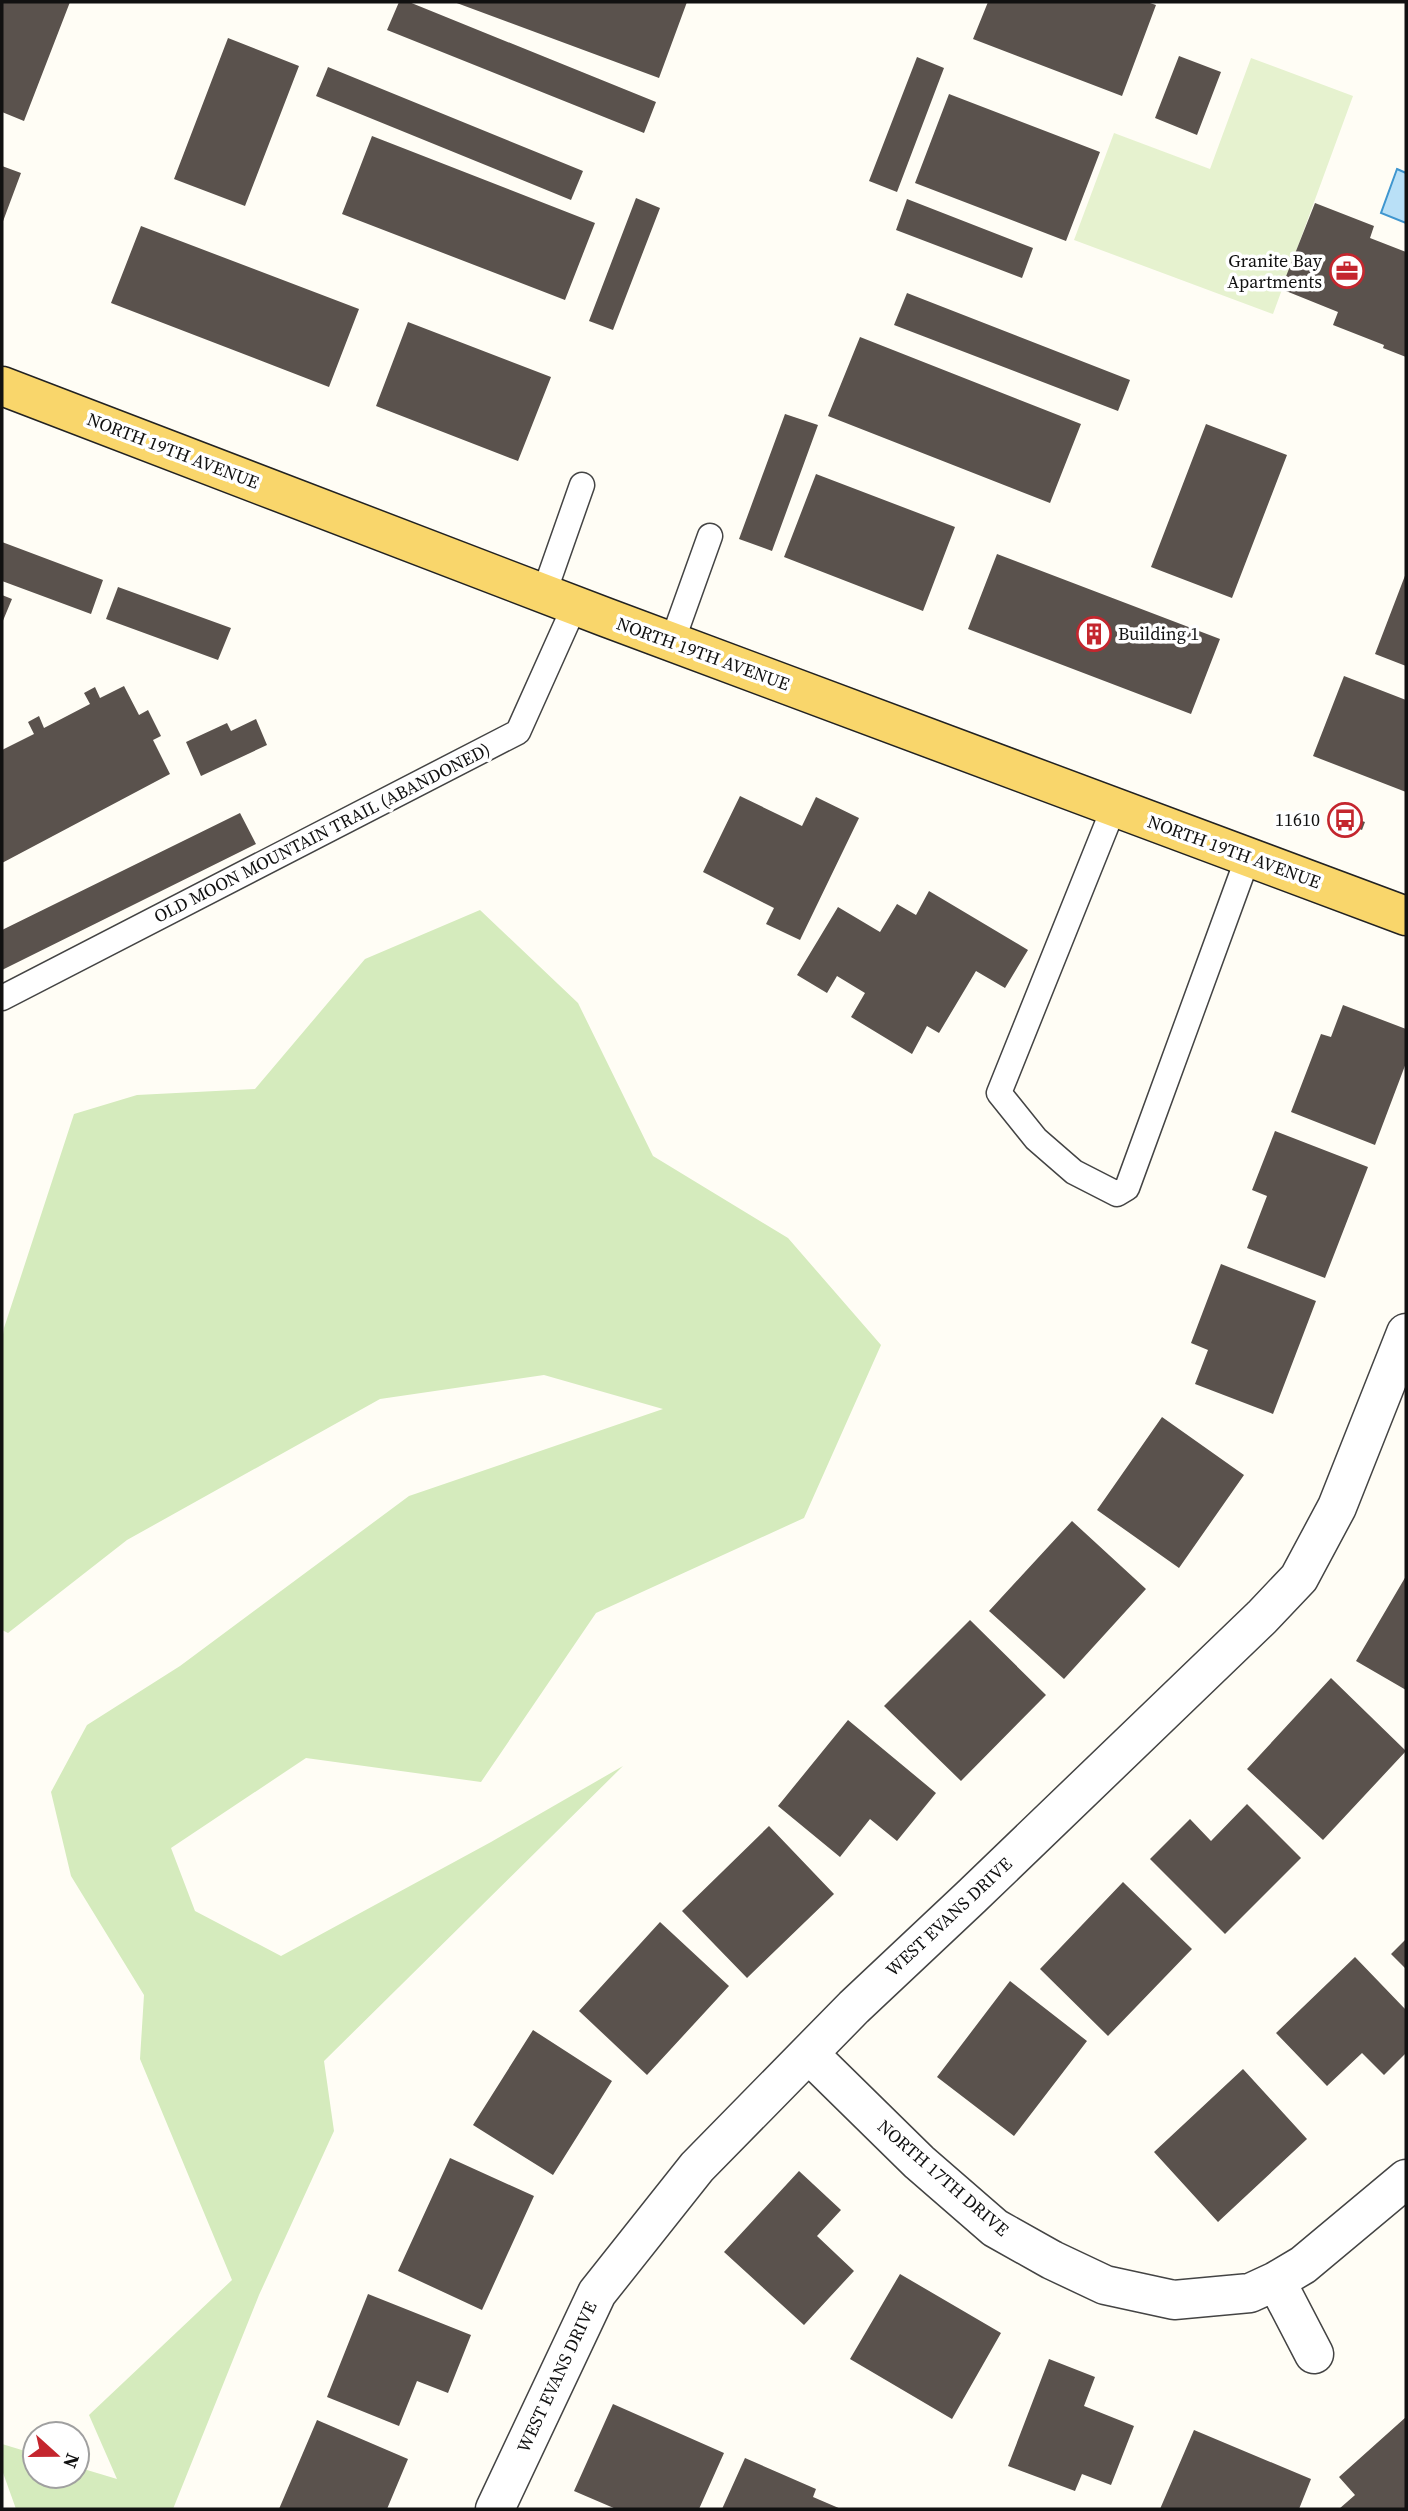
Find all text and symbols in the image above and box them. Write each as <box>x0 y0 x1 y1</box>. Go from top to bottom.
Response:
place label: Granite Bay Apartments <box>1227 248 1323 294</box>
office icon: Granite Bay Apartments <box>1328 252 1366 290</box>
street label: NORTH 19TH AVENUE <box>84 406 263 495</box>
street label: NORTH 19TH AVENUE <box>613 611 793 696</box>
building icon: Building 1 <box>1075 615 1113 653</box>
place label: Building 1 <box>1118 621 1199 646</box>
street label: OLD MOON MOUNTAIN TRAIL (ABANDONED) <box>149 736 494 929</box>
bus stop icon: 11610 <box>1326 801 1364 839</box>
place label: 11610 <box>1275 807 1320 832</box>
street label: NORTH 19TH AVENUE <box>1144 809 1324 894</box>
street label: WEST EVANS DRIVE <box>880 1851 1017 1982</box>
street label: NORTH 17TH DRIVE <box>872 2114 1014 2242</box>
street label: WEST EVANS DRIVE <box>510 2297 603 2457</box>
north arrow <box>21 2420 91 2490</box>
text: N <box>57 2450 86 2472</box>

